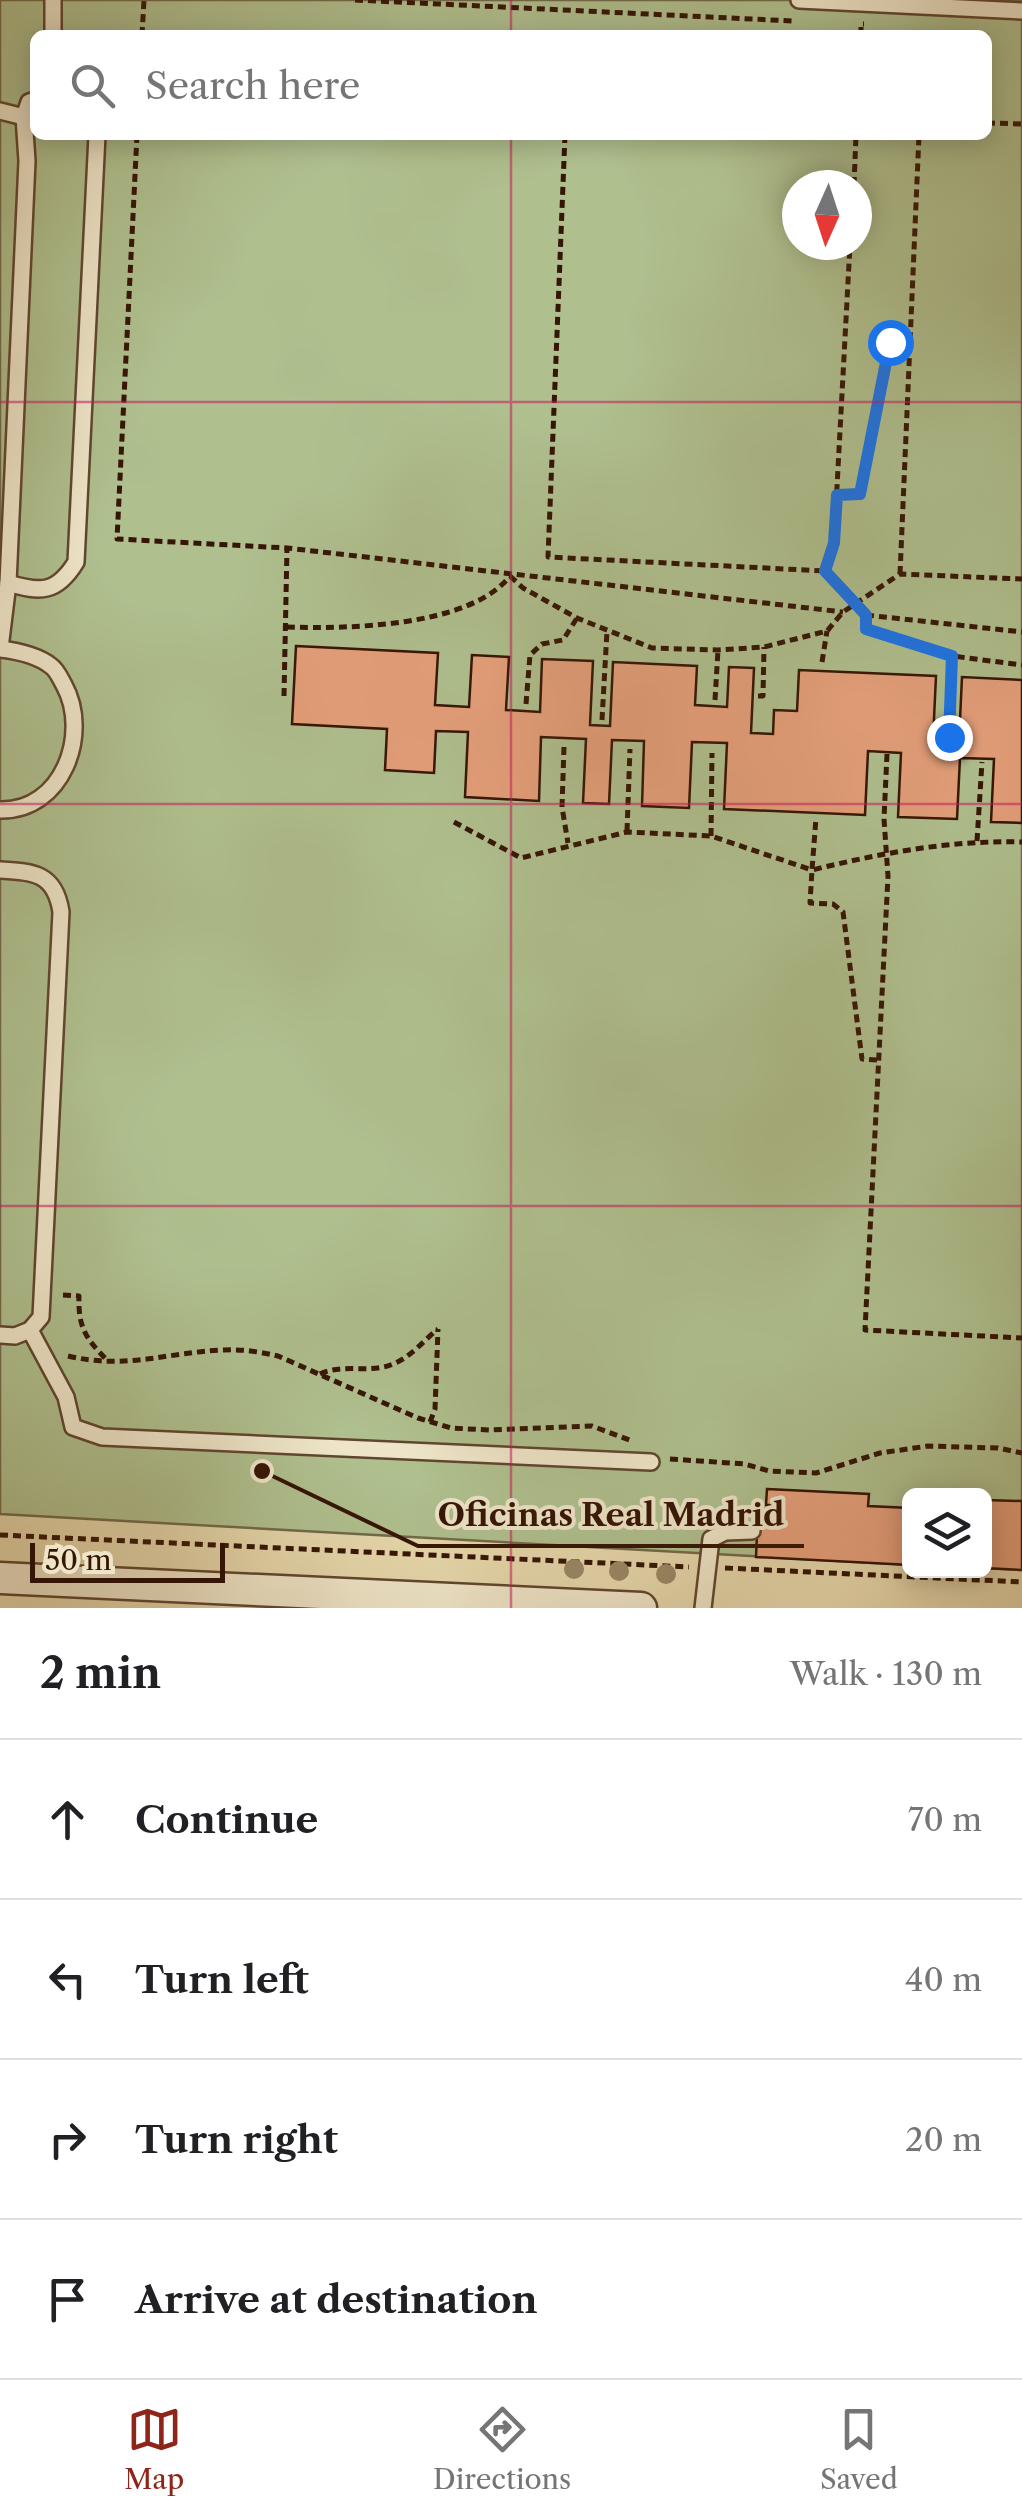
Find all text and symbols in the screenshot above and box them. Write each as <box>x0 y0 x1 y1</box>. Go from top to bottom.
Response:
search box <box>30 30 992 140</box>
icon: search <box>65 58 120 113</box>
text: Search here <box>145 62 360 109</box>
north arrow <box>782 170 872 260</box>
route start <box>868 320 914 366</box>
route end <box>927 715 973 761</box>
callout: Oficinas Real Madrid <box>418 1484 804 1546</box>
map controls <box>902 1488 992 1578</box>
button: layers <box>902 1488 992 1578</box>
text: Oficinas Real Madrid <box>438 1495 784 1534</box>
scale bar <box>30 1538 225 1582</box>
text: 50 m <box>45 1543 112 1577</box>
text: 2 min <box>40 1647 161 1699</box>
text: Walk · 130 m <box>790 1654 982 1693</box>
icon: ahead <box>40 1792 95 1847</box>
text: Continue <box>135 1796 318 1843</box>
text: 70 m <box>908 1800 982 1839</box>
icon: left <box>40 1952 95 2007</box>
text: Turn left <box>135 1956 309 2003</box>
text: 40 m <box>905 1960 982 1999</box>
icon: right <box>40 2112 95 2167</box>
text: Turn right <box>135 2116 338 2163</box>
text: 20 m <box>905 2120 982 2159</box>
icon: arrive <box>40 2272 95 2327</box>
text: Arrive at destination <box>135 2276 538 2323</box>
tab: Map <box>124 2402 184 2496</box>
tab: Directions <box>433 2402 571 2496</box>
tab: Saved <box>820 2402 898 2496</box>

